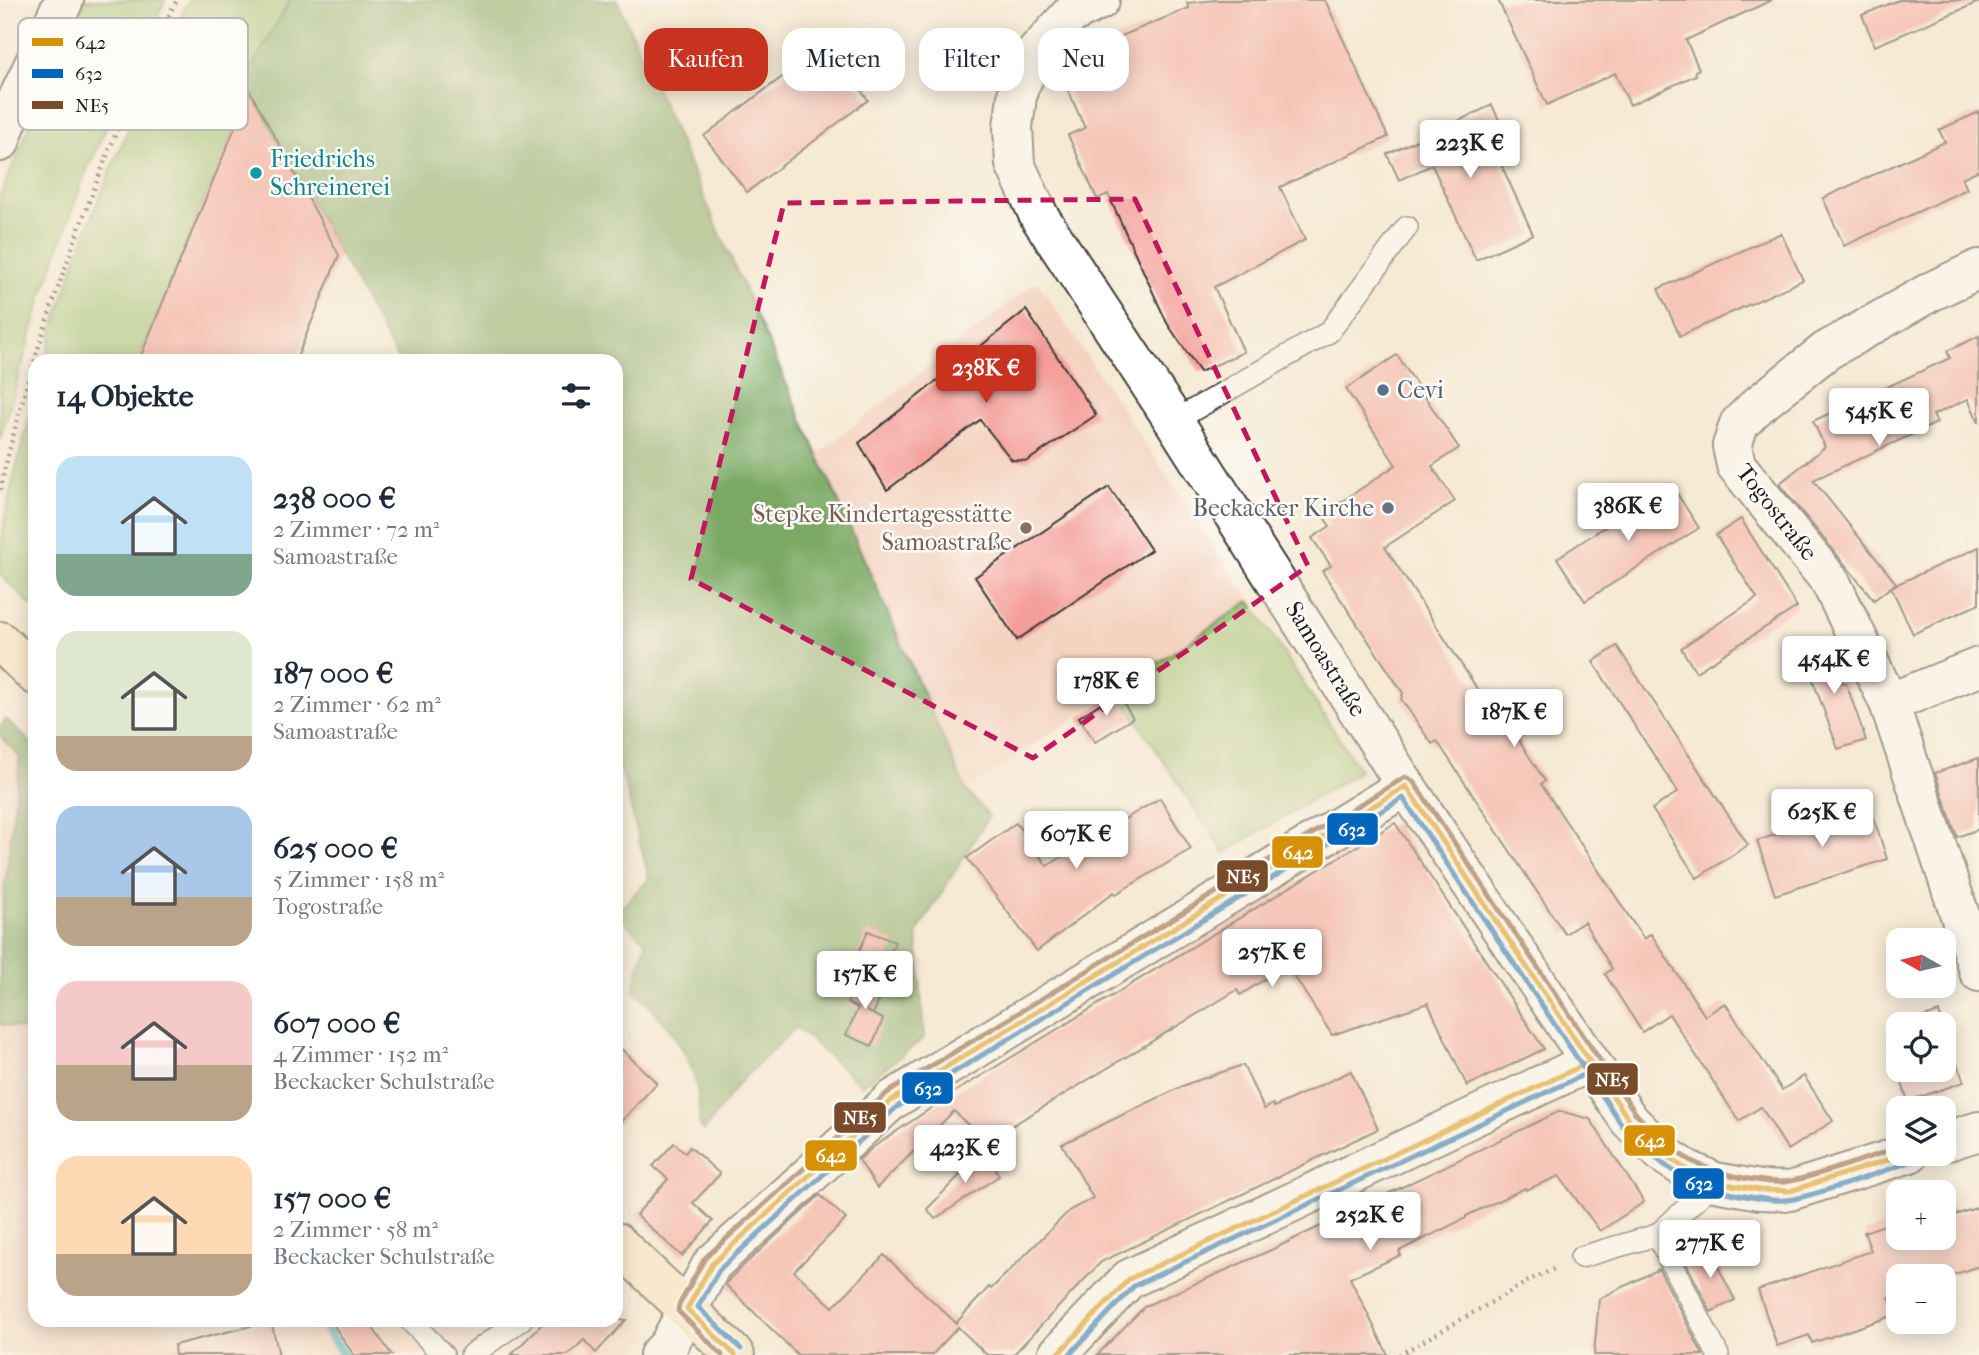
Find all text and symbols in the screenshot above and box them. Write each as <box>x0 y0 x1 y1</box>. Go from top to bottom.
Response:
legend <box>18 18 248 130</box>
chip: Kaufen <box>644 28 768 91</box>
chip: Mieten <box>782 28 905 91</box>
chip: Filter <box>919 28 1024 91</box>
chip: Neu <box>1038 28 1129 91</box>
text: 642 <box>75 32 106 54</box>
text: 632 <box>75 63 103 85</box>
text: NE5 <box>75 95 109 117</box>
pin: 223K € <box>1413 120 1527 180</box>
text: 223K € <box>1436 129 1504 156</box>
place label: Friedrichs Schreinerei <box>270 145 390 201</box>
marker: Friedrichs Schreinerei <box>248 165 264 181</box>
pin: 238K € <box>929 346 1043 405</box>
text: 238K € <box>952 354 1020 381</box>
place label: Cevi <box>1397 376 1444 404</box>
icon: filters <box>557 377 595 415</box>
text: 14 Objekte <box>56 379 194 414</box>
marker: Cevi <box>1375 382 1391 398</box>
pin: 545K € <box>1822 388 1936 448</box>
text: 545K € <box>1845 397 1913 424</box>
street label: Togostraße <box>1731 458 1823 566</box>
text: 238 000 € <box>273 481 396 516</box>
icon: home <box>112 484 196 568</box>
pin: 386K € <box>1571 484 1685 543</box>
text: 386K € <box>1594 492 1662 519</box>
place label: Beckacker Kirche <box>1193 494 1374 522</box>
place label: Stepke Kindertagesstätte Samoastraße <box>753 500 1012 556</box>
marker: Beckacker Kirche <box>1380 500 1396 516</box>
text: 2 Zimmer · 72 m² <box>273 516 439 543</box>
marker: Stepke Kindertagesstätte Samoastraße <box>1018 520 1034 536</box>
text: Samoastraße <box>273 543 398 570</box>
street label: Samoastraße <box>1280 596 1372 722</box>
pin: 454K € <box>1777 636 1891 696</box>
text: 454K € <box>1798 645 1870 672</box>
text: 187 000 € <box>273 656 394 691</box>
pin: 178K € <box>1049 658 1163 718</box>
icon: home <box>112 659 196 743</box>
text: 178K € <box>1073 667 1139 694</box>
pin: 187K € <box>1457 690 1571 749</box>
text: 2 Zimmer · 62 m² <box>273 691 441 718</box>
text: 187K € <box>1481 698 1547 725</box>
text: Samoastraße <box>273 718 398 745</box>
pin: 625K € <box>1765 790 1879 849</box>
text: 625K € <box>1787 798 1857 825</box>
pin: 607K € <box>1019 812 1133 871</box>
line badge: 632 <box>1326 812 1379 846</box>
text: 632 <box>1338 819 1366 841</box>
text: 607K € <box>1040 820 1112 847</box>
text: 625 000 € <box>273 831 398 866</box>
icon: home <box>112 834 196 918</box>
line badge: 642 <box>1271 835 1324 869</box>
text: 642 <box>1282 842 1314 864</box>
line badge: NE5 <box>1216 859 1269 893</box>
text: 5 Zimmer · 158 m² <box>273 866 444 893</box>
text: NE5 <box>1226 866 1260 888</box>
text: Togostraße <box>273 893 383 920</box>
north arrow <box>1886 928 1956 998</box>
map controls <box>1886 928 1956 1334</box>
pin: 257K € <box>1215 930 1329 989</box>
text: 257K € <box>1238 938 1306 965</box>
pin: 157K € <box>808 951 922 1011</box>
text: 157K € <box>833 960 897 987</box>
text: 607 000 € <box>273 1006 401 1041</box>
icon: home <box>112 1009 196 1093</box>
button: locate <box>1886 1012 1956 1082</box>
text: 4 Zimmer · 152 m² <box>273 1041 448 1068</box>
line badge: NE5 <box>1586 1062 1639 1096</box>
text: Beckacker Schulstraße <box>273 1068 495 1095</box>
text: NE5 <box>1595 1069 1629 1091</box>
line badge: 632 <box>901 1071 954 1105</box>
text: 632 <box>914 1078 942 1100</box>
button: layers <box>1886 1096 1956 1166</box>
line badge: NE5 <box>833 1101 887 1134</box>
text: NE5 <box>843 1107 877 1129</box>
line badge: 642 <box>1623 1124 1676 1157</box>
pin: 423K € <box>908 1126 1022 1185</box>
text: 642 <box>1634 1130 1666 1152</box>
text: 423K € <box>930 1134 1000 1161</box>
line badge: 642 <box>804 1139 858 1172</box>
text: 642 <box>815 1145 847 1167</box>
line badge: 632 <box>1672 1167 1725 1200</box>
text: 632 <box>1685 1173 1713 1195</box>
button: + <box>1886 1180 1956 1250</box>
text: 157 000 € <box>273 1181 391 1216</box>
icon: home <box>112 1184 196 1268</box>
pin: 252K € <box>1313 1192 1427 1252</box>
text: 252K € <box>1336 1201 1404 1228</box>
text: 2 Zimmer · 58 m² <box>273 1216 438 1243</box>
pin: 277K € <box>1653 1220 1767 1280</box>
text: 277K € <box>1675 1229 1745 1256</box>
text: Beckacker Schulstraße <box>273 1243 495 1270</box>
button: − <box>1886 1264 1956 1334</box>

